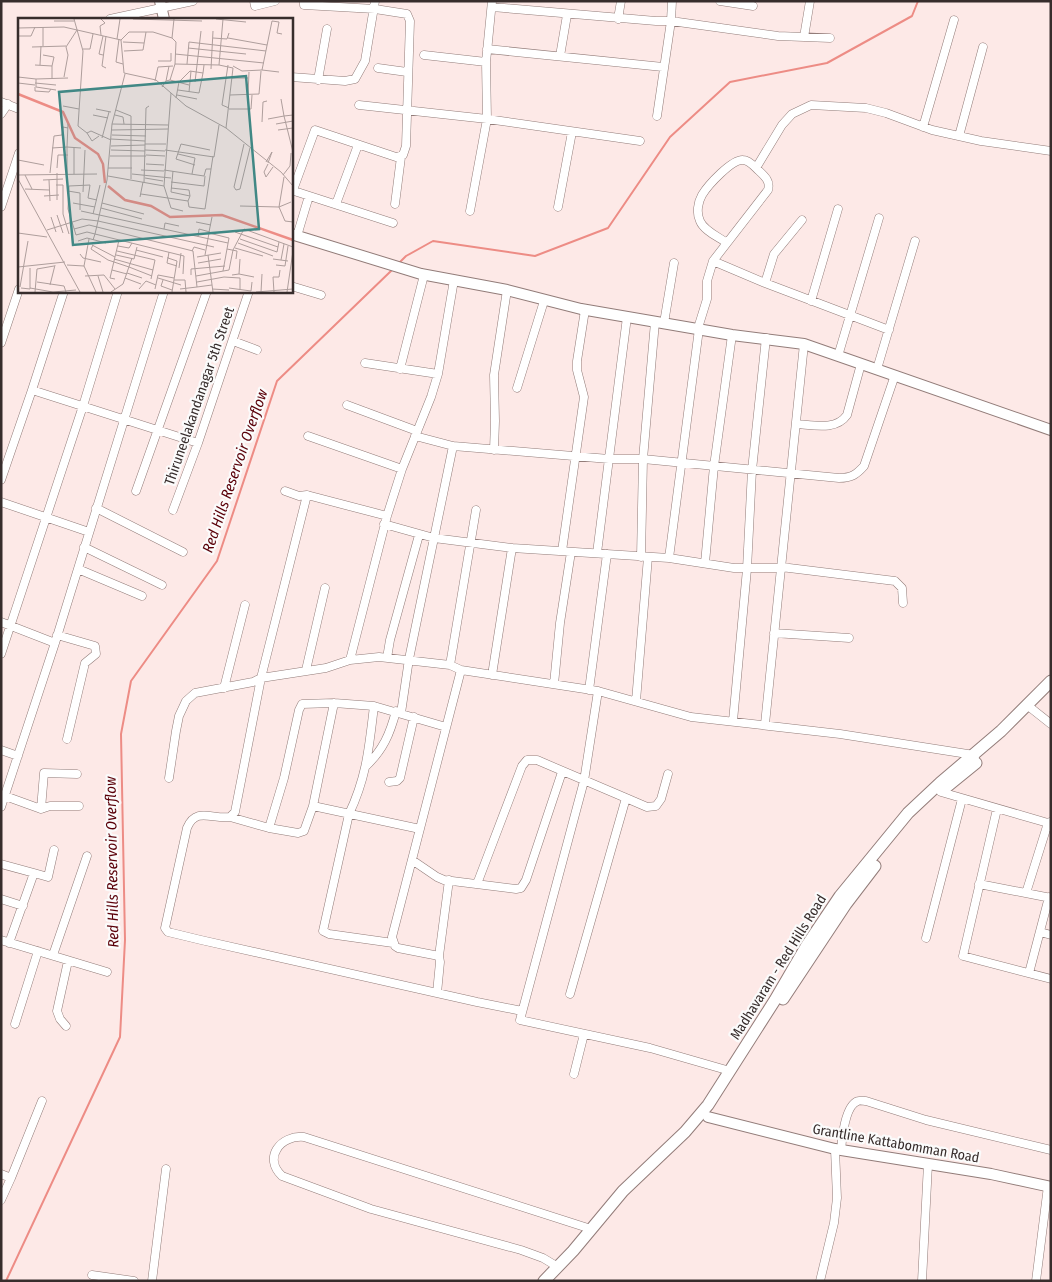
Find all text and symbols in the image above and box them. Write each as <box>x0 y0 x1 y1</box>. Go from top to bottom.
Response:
inset map <box>18 18 292 292</box>
street label: Thiruneelakandanagar 5th Street <box>161 304 238 488</box>
water label: Red Hills Reservoir Overflow <box>199 387 271 555</box>
water label: Red Hills Reservoir Overflow <box>102 776 122 948</box>
street label: Madhavaram - Red Hills Road <box>727 892 830 1043</box>
street label: Grantline Kattabomman Road <box>811 1120 981 1167</box>

